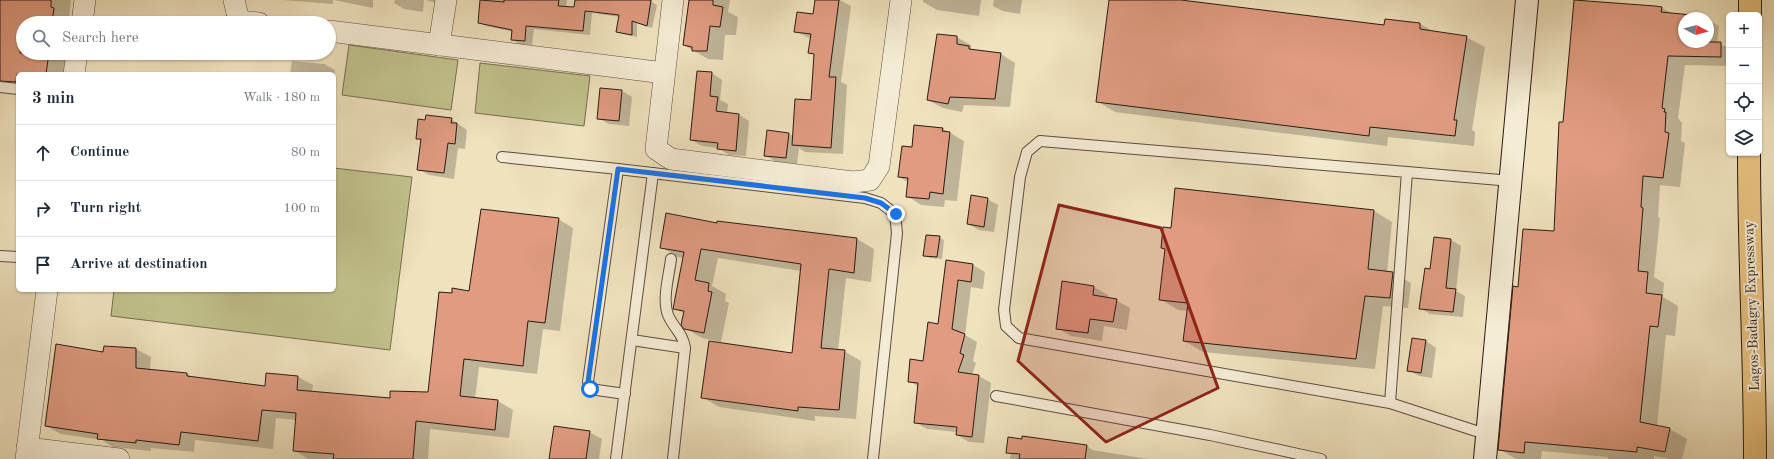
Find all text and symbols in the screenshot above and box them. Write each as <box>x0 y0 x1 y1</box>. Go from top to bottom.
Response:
north arrow <box>1678 12 1714 48</box>
map controls <box>1726 12 1762 156</box>
button: + <box>1726 12 1762 48</box>
search box <box>16 16 336 60</box>
icon: search <box>30 27 52 49</box>
text: Search here <box>62 31 139 46</box>
button: − <box>1726 48 1762 84</box>
button: locate <box>1726 84 1762 120</box>
text: 3 min <box>32 90 75 107</box>
text: Walk · 180 m <box>243 91 320 104</box>
button: layers <box>1726 120 1762 156</box>
icon: ahead <box>32 142 54 164</box>
text: Continue <box>70 145 129 160</box>
text: 80 m <box>291 146 320 159</box>
icon: right <box>32 198 54 220</box>
text: Turn right <box>70 201 141 216</box>
text: 100 m <box>283 202 320 215</box>
route end <box>887 205 905 223</box>
street label: Lagos-Badagry Expressway <box>1742 220 1762 391</box>
icon: arrive <box>32 254 54 276</box>
text: Arrive at destination <box>70 257 208 272</box>
route start <box>581 380 599 398</box>

